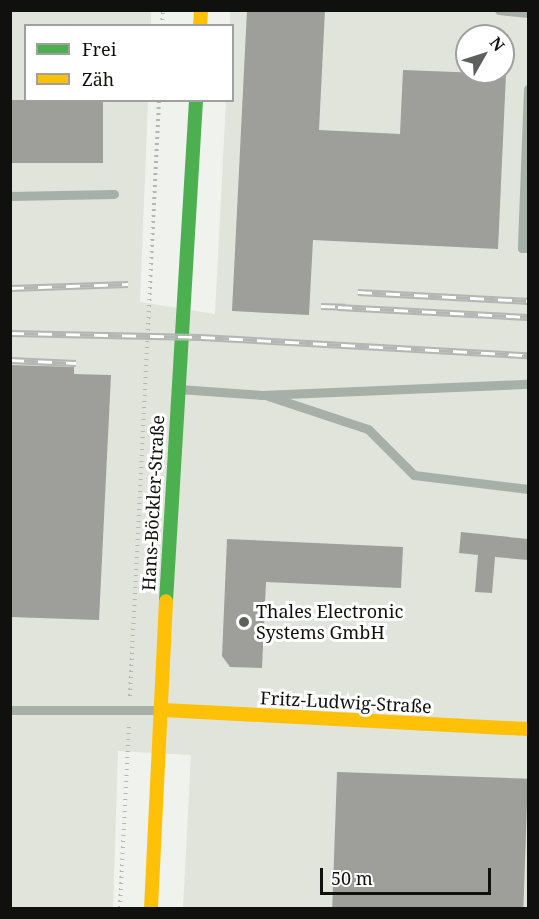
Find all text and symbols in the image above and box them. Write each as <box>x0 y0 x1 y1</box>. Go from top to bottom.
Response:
legend <box>24 24 234 102</box>
north arrow <box>455 24 515 84</box>
text: N <box>485 32 510 56</box>
text: Frei <box>82 37 117 61</box>
text: Zäh <box>82 67 114 91</box>
street label: Hans-Böckler-Straße <box>138 414 168 592</box>
place label: Thales Electronic Systems GmbH <box>256 601 403 644</box>
marker: Thales Electronic Systems GmbH <box>237 615 251 629</box>
street label: Fritz-Ludwig-Straße <box>260 687 432 717</box>
scale bar <box>323 856 494 894</box>
text: 50 m <box>331 866 373 890</box>

